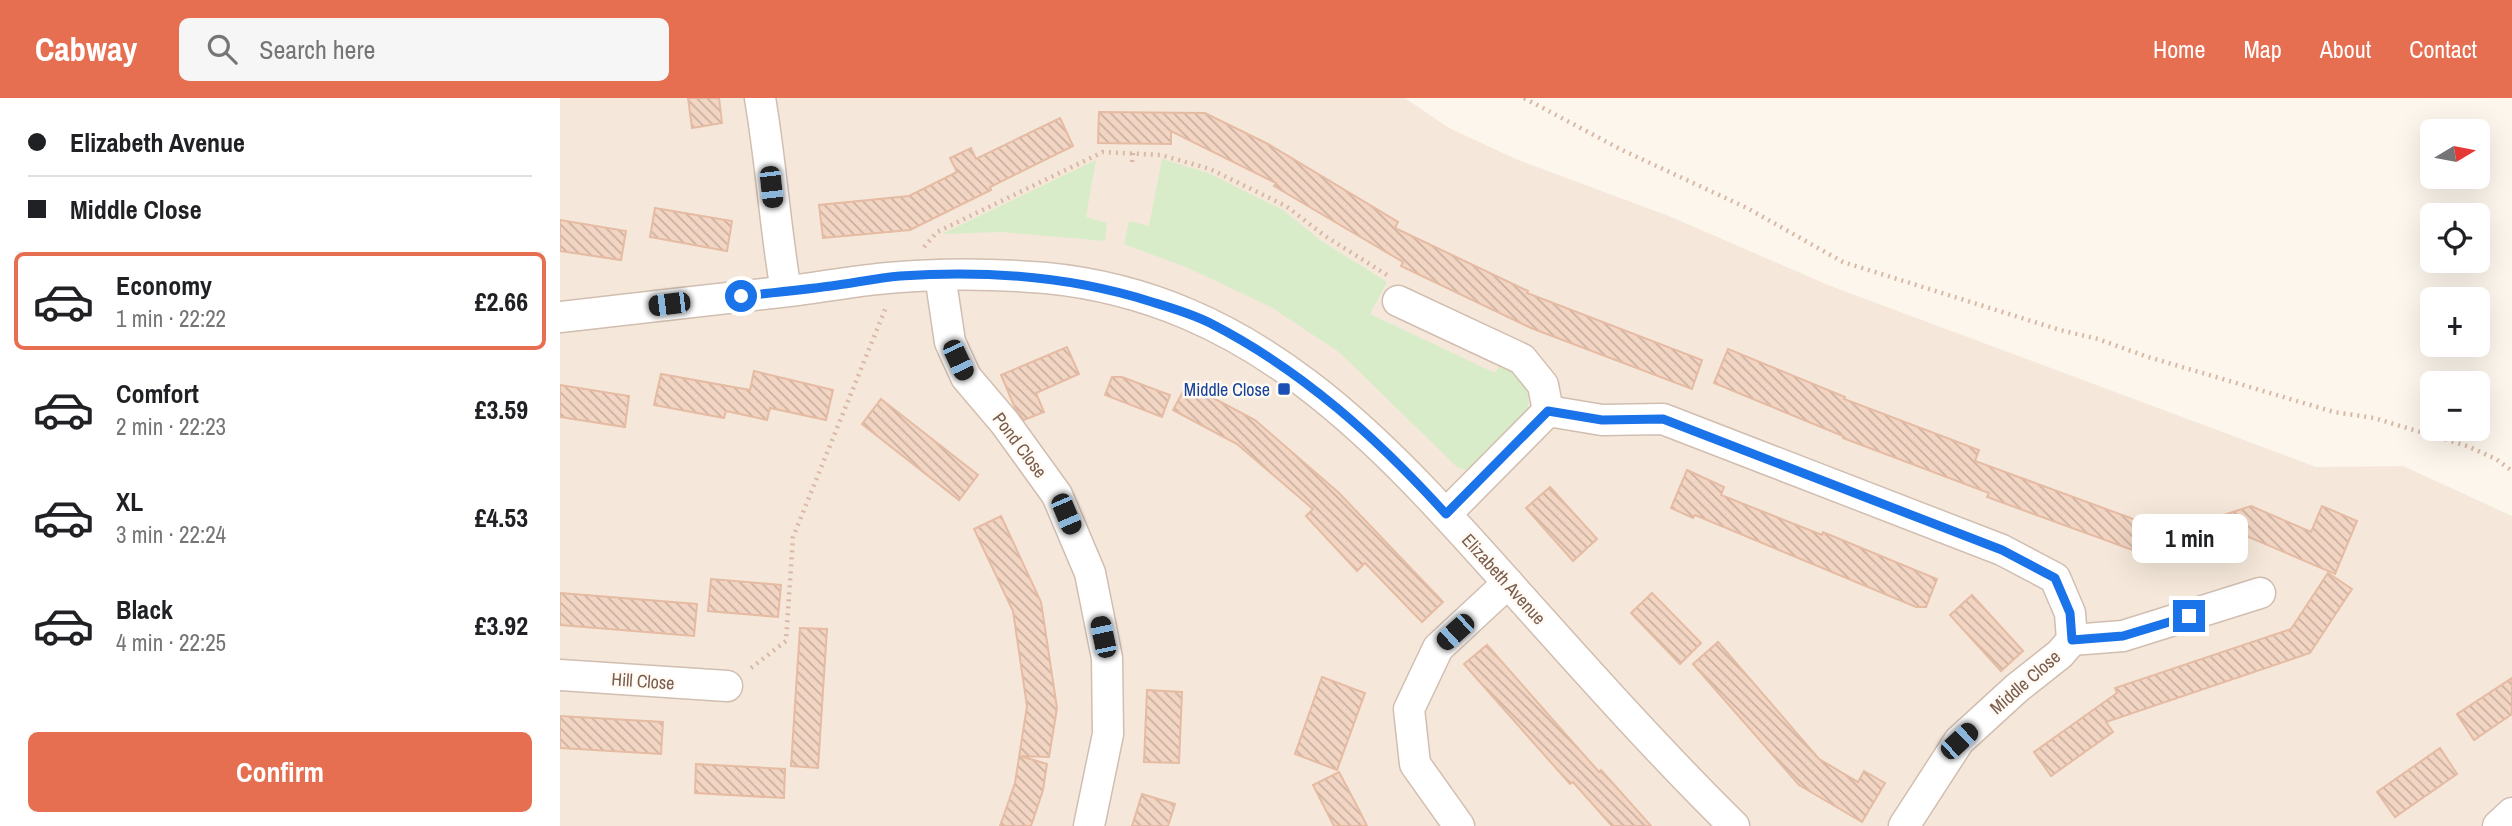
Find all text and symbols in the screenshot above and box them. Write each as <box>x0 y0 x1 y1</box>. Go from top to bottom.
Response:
search box <box>179 18 669 81</box>
text: Cabway <box>35 27 137 71</box>
icon: search <box>203 30 241 68</box>
text: Search here <box>259 32 375 67</box>
text: Home <box>2153 33 2205 65</box>
text: Map <box>2243 33 2282 65</box>
text: About <box>2320 33 2371 65</box>
text: Contact <box>2409 33 2477 65</box>
north arrow <box>2420 119 2490 189</box>
map controls <box>2420 119 2490 441</box>
text: Elizabeth Avenue <box>70 125 245 160</box>
car <box>759 165 784 209</box>
text: Middle Close <box>70 192 202 227</box>
button: locate <box>2420 203 2490 273</box>
text: Economy <box>116 268 212 303</box>
icon: car <box>32 270 95 333</box>
route start <box>725 280 757 312</box>
text: £2.66 <box>475 284 528 319</box>
button: + <box>2420 287 2490 357</box>
car <box>647 291 692 317</box>
text: 1 min · 22:22 <box>116 303 226 334</box>
car <box>940 337 977 383</box>
button: − <box>2420 371 2490 441</box>
text: Comfort <box>116 376 199 411</box>
place label: Middle Close <box>1184 377 1270 402</box>
icon: car <box>32 378 95 441</box>
marker: Middle Close <box>1276 381 1292 397</box>
text: £3.59 <box>475 392 528 427</box>
street label: Pond Close <box>987 407 1053 483</box>
text: 2 min · 22:23 <box>116 411 226 442</box>
text: XL <box>116 484 143 519</box>
icon: car <box>32 486 95 549</box>
car <box>1049 491 1084 537</box>
text: £4.53 <box>475 500 528 535</box>
callout: 1 min <box>2131 514 2247 564</box>
text: 3 min · 22:24 <box>116 519 226 550</box>
text: 1 min <box>2165 523 2215 554</box>
street label: Elizabeth Avenue <box>1456 528 1552 630</box>
text: Black <box>116 592 173 627</box>
icon: car <box>32 594 95 657</box>
route end <box>2173 600 2205 632</box>
text: £3.92 <box>475 608 528 643</box>
car <box>1433 610 1478 654</box>
car <box>1089 614 1118 660</box>
text: 4 min · 22:25 <box>116 627 226 658</box>
street label: Middle Close <box>1984 644 2066 720</box>
street label: Hill Close <box>611 666 675 696</box>
car <box>1937 719 1982 763</box>
button: Confirm <box>28 732 532 812</box>

